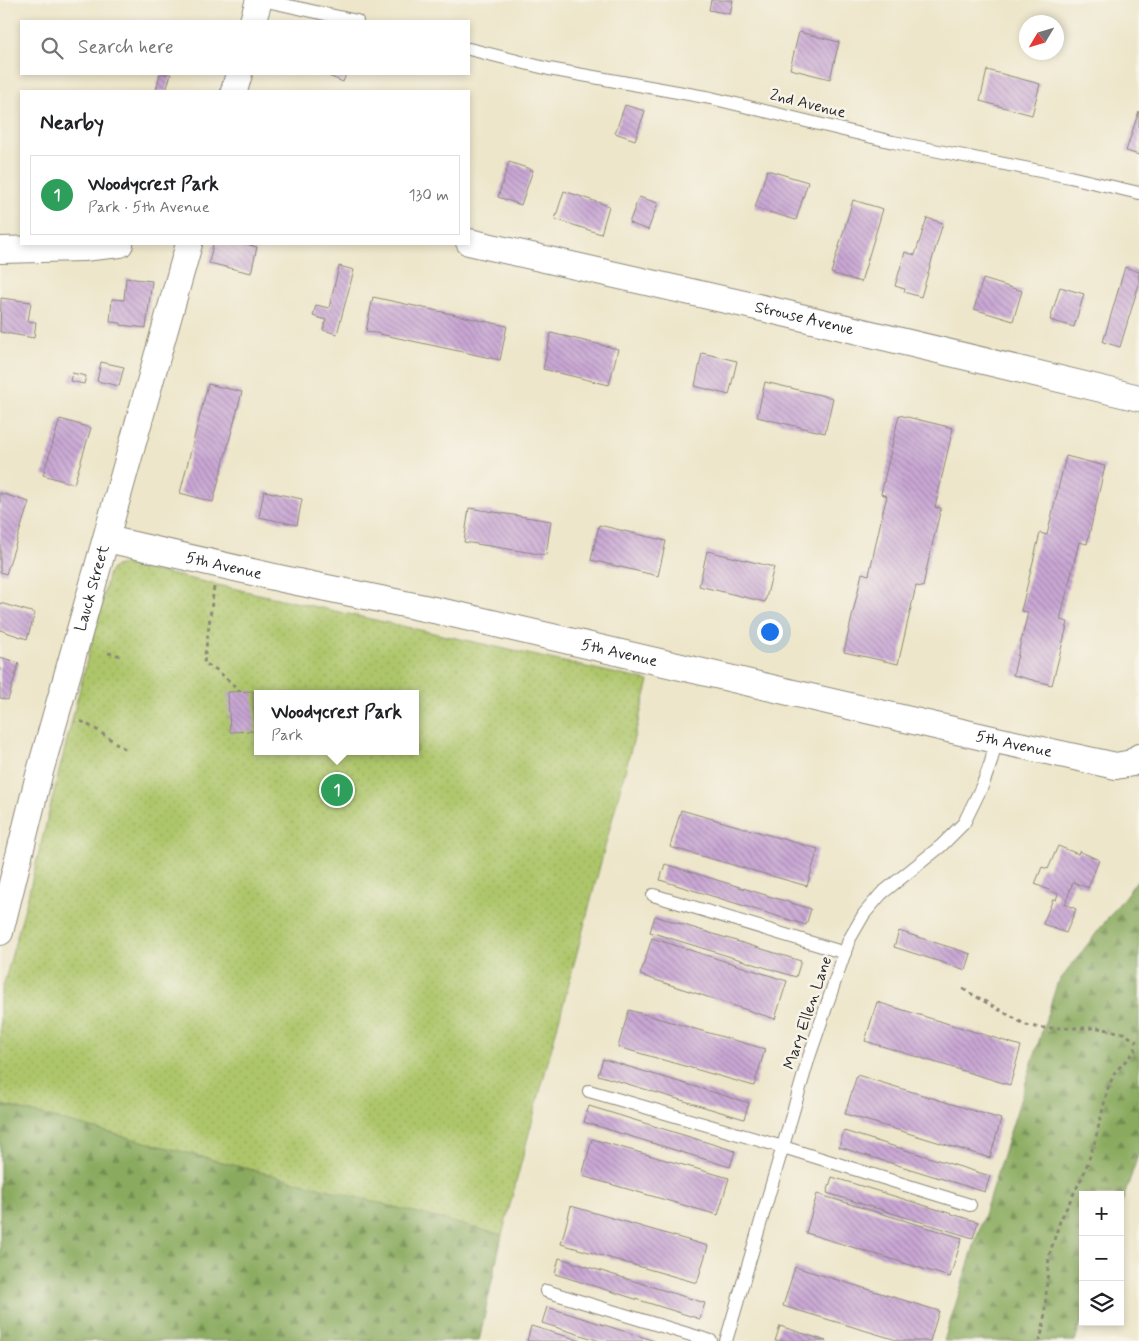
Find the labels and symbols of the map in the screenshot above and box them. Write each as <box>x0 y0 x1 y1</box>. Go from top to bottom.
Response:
north arrow <box>1019 15 1064 60</box>
street label: 2nd Avenue <box>768 84 848 124</box>
street label: Strouse Avenue <box>753 296 857 340</box>
street label: Lauck Street <box>70 542 114 634</box>
street label: 5th Avenue <box>184 547 264 584</box>
your location <box>757 619 783 645</box>
street label: 5th Avenue <box>579 634 660 672</box>
street label: 5th Avenue <box>974 725 1054 762</box>
pin: 1 <box>321 771 353 809</box>
street label: Mary Ellen Lane <box>779 954 837 1072</box>

